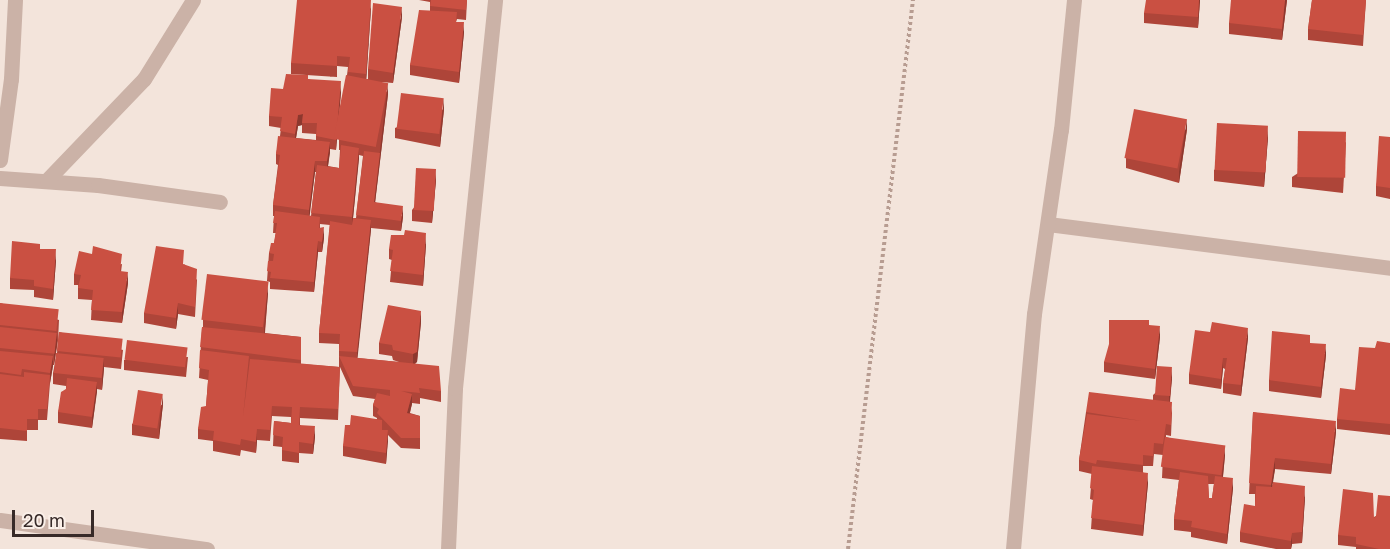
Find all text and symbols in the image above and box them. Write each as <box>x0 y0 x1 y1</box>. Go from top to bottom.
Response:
scale bar <box>15 498 98 536</box>
text: 20 m <box>23 509 65 531</box>

